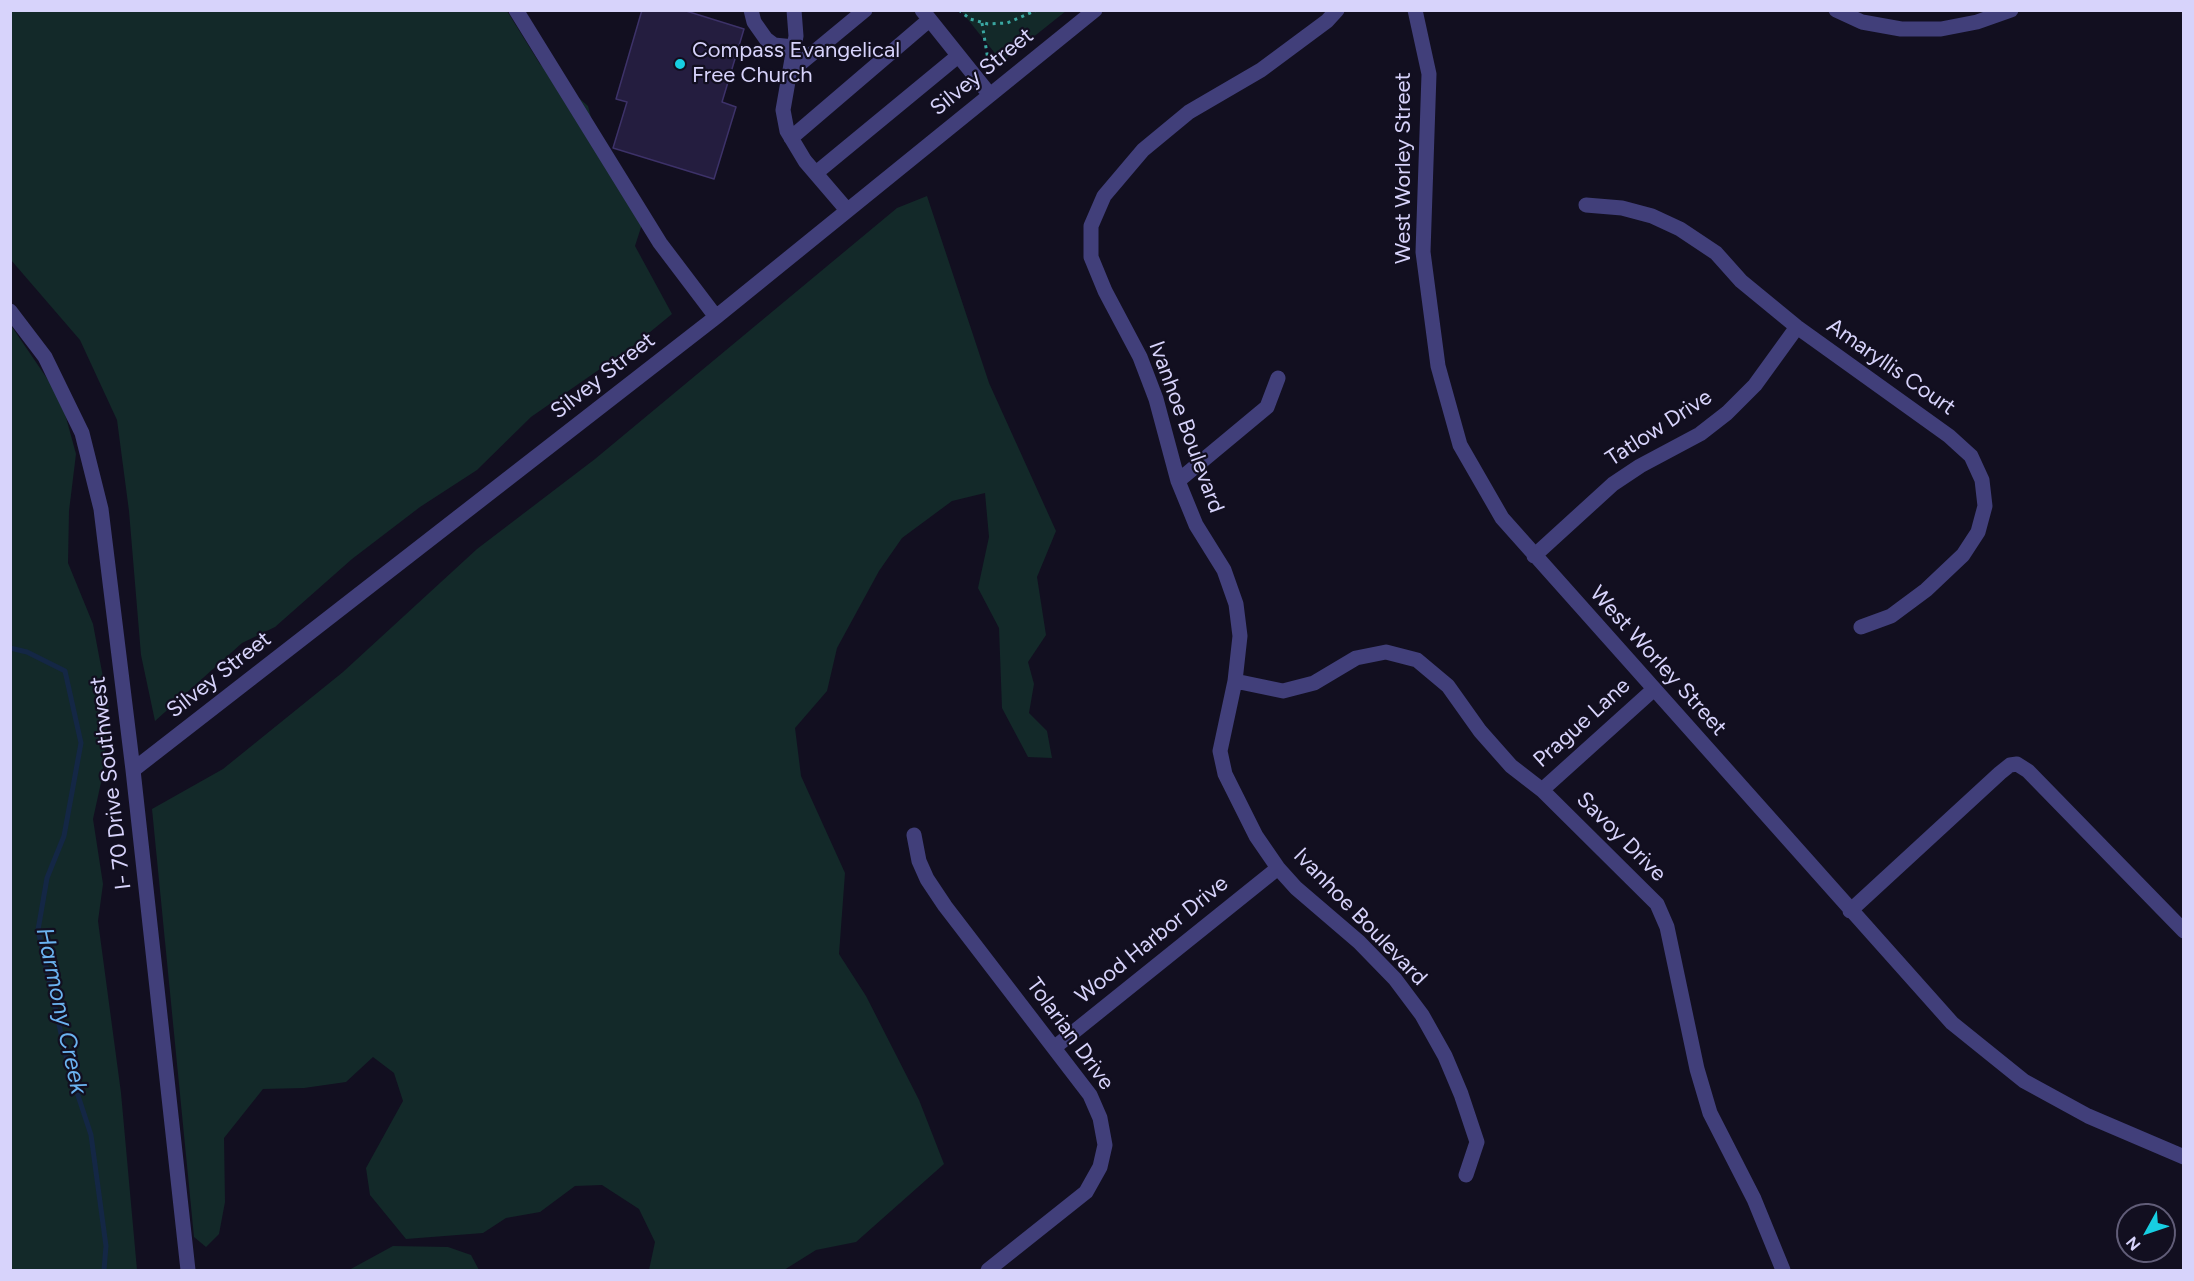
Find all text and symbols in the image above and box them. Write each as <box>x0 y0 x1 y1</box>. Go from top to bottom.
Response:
street label: Silvey Street <box>925 22 1039 122</box>
place label: Compass Evangelical Free Church <box>692 38 900 90</box>
marker: Compass Evangelical Free Church <box>673 57 687 71</box>
street label: West Worley Street <box>1391 72 1417 264</box>
street label: Amaryllis Court <box>1822 313 1960 421</box>
street label: Silvey Street <box>546 327 660 425</box>
street label: Ivanhoe Boulevard <box>1143 337 1229 517</box>
street label: Tatlow Drive <box>1601 384 1717 472</box>
street label: West Worley Street <box>1584 581 1732 741</box>
street label: Silvey Street <box>162 626 276 724</box>
street label: Prague Lane <box>1528 673 1636 773</box>
street label: I- 70 Drive Southwest <box>85 675 137 891</box>
street label: Savoy Drive <box>1571 787 1671 887</box>
street label: Ivanhoe Boulevard <box>1288 843 1432 991</box>
street label: Wood Harbor Drive <box>1070 870 1234 1010</box>
water label: Harmony Creek <box>29 925 93 1097</box>
street label: Tolarian Drive <box>1021 973 1119 1095</box>
north arrow <box>2116 1203 2176 1263</box>
text: N <box>2122 1233 2145 1254</box>

